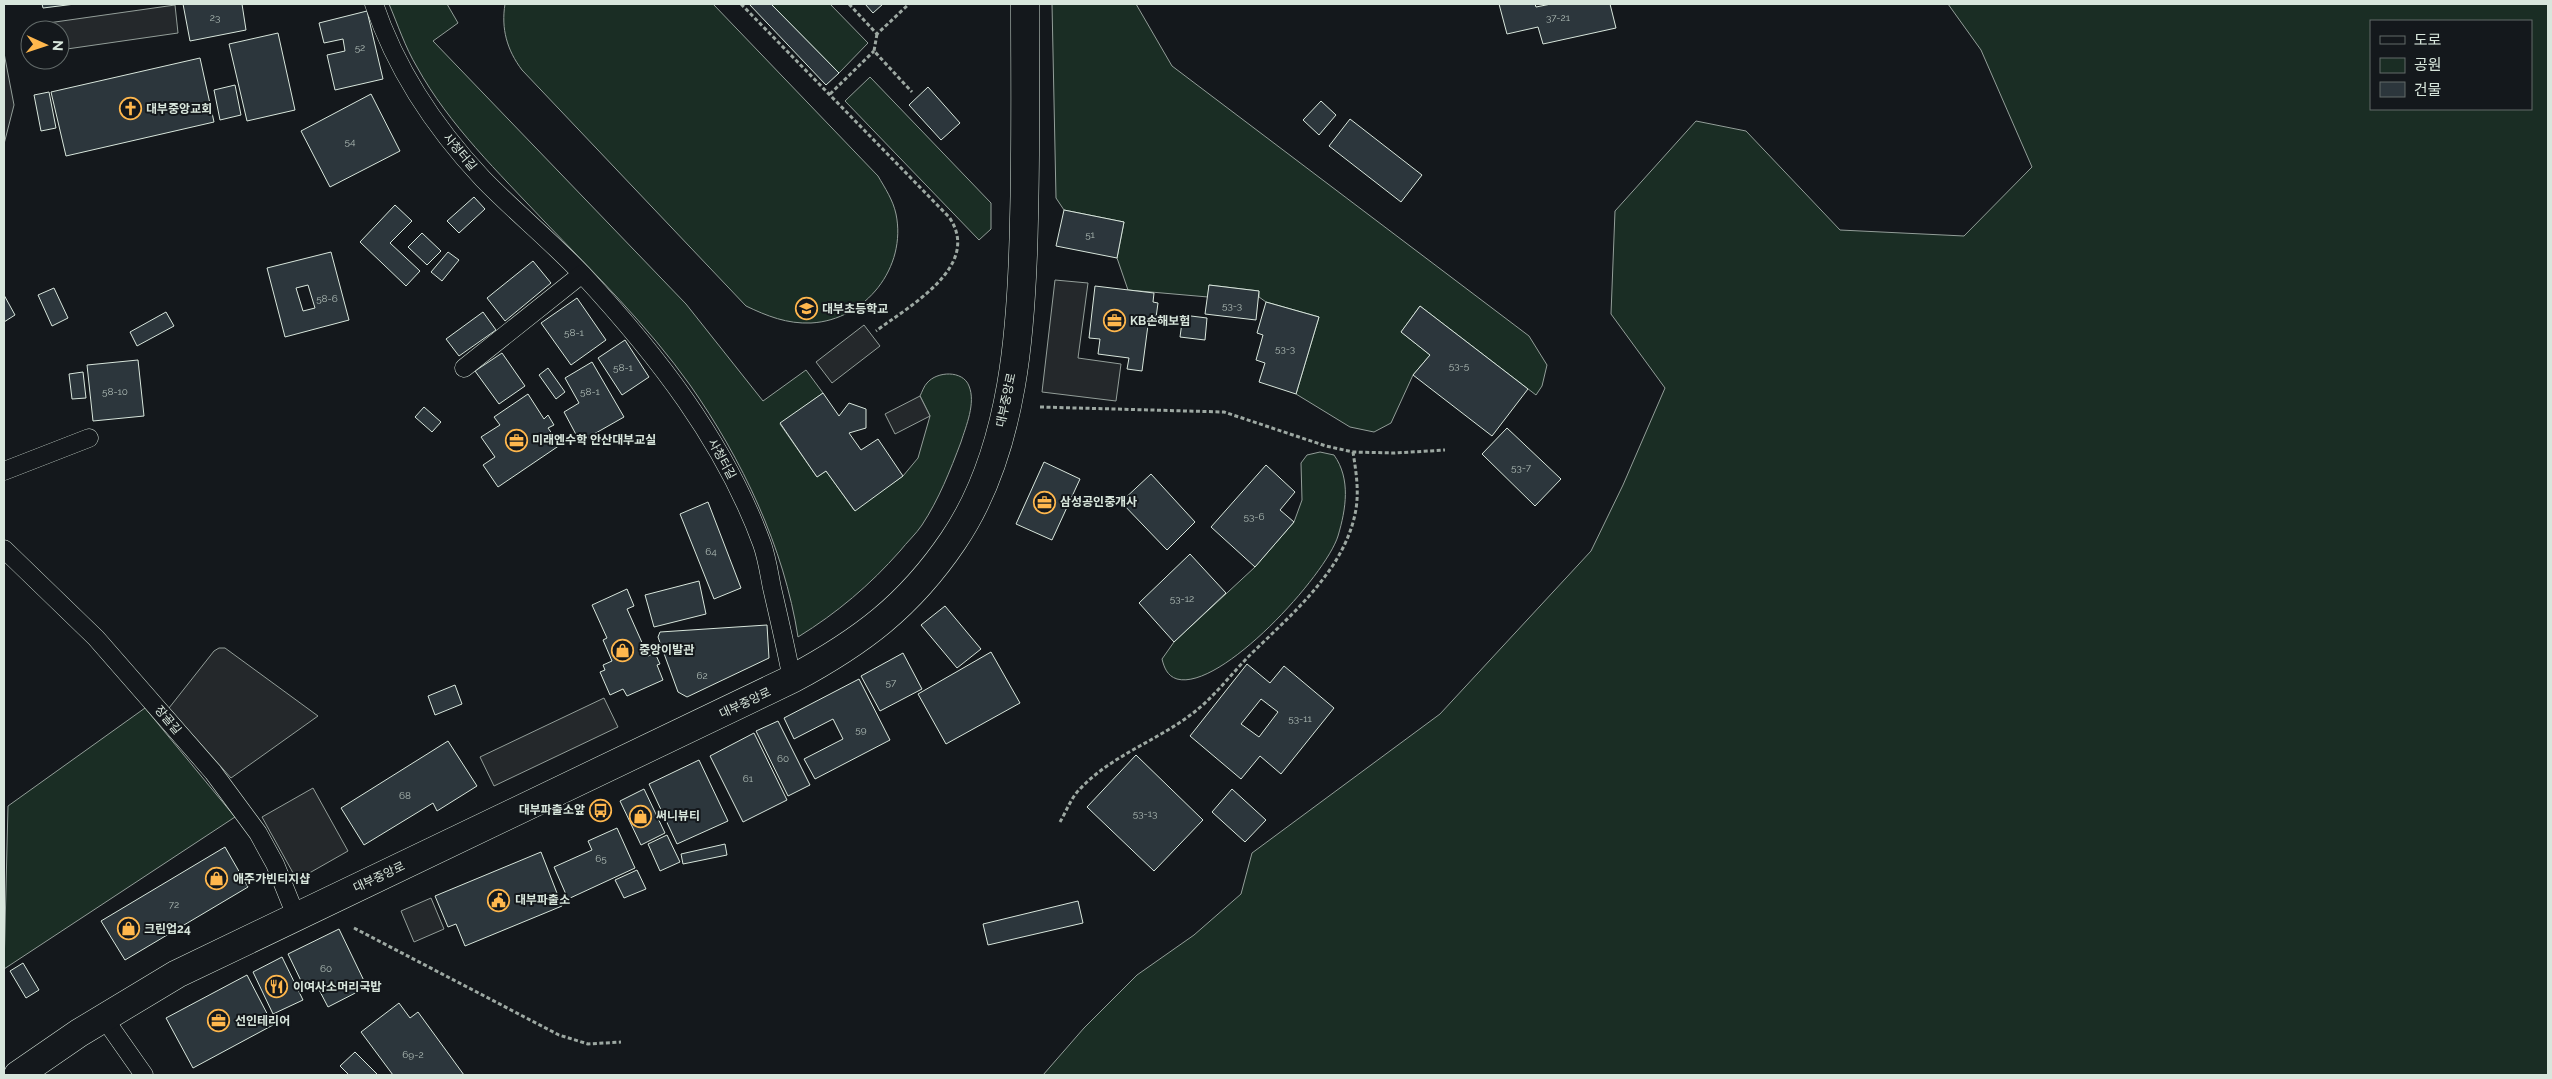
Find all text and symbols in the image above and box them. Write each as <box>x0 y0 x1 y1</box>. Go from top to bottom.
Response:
house number: 23 <box>210 12 220 23</box>
house number: 37-21 <box>1546 12 1571 23</box>
north arrow <box>20 20 70 70</box>
legend <box>2370 20 2532 110</box>
text: 도로 <box>2414 31 2442 49</box>
text: N <box>50 40 66 51</box>
house number: 52 <box>355 42 365 53</box>
text: 공원 <box>2414 56 2442 74</box>
text: 건물 <box>2414 81 2442 99</box>
church icon: 대부중앙교회 <box>118 97 142 121</box>
place label: 대부중앙교회 <box>146 102 212 116</box>
street label: 사청터길 <box>440 131 480 173</box>
house number: 54 <box>345 136 356 147</box>
house number: 51 <box>1085 229 1096 240</box>
house number: 58-6 <box>316 293 338 304</box>
school or university icon: 대부초등학교 <box>794 297 818 321</box>
house number: 53-3 <box>1222 300 1242 311</box>
place label: 대부초등학교 <box>822 302 888 316</box>
office icon: KB손해보험 <box>1102 309 1126 333</box>
place label: KB손해보험 <box>1130 314 1190 328</box>
house number: 58-1 <box>564 327 585 338</box>
house number: 53-3 <box>1275 343 1295 354</box>
house number: 53-5 <box>1449 360 1470 371</box>
house number: 58-1 <box>613 362 634 373</box>
street label: 대부중앙로 <box>993 372 1019 428</box>
house number: 58-10 <box>102 386 128 397</box>
house number: 58-1 <box>580 386 601 397</box>
office icon: 미래엔수학 안산대부교실 <box>504 428 528 452</box>
place label: 미래엔수학 안산대부교실 <box>532 433 656 447</box>
street label: 사청터길 <box>705 436 739 482</box>
house number: 53-7 <box>1511 462 1532 473</box>
office icon: 삼성공인중개사 <box>1032 490 1056 514</box>
place label: 삼성공인중개사 <box>1060 495 1137 509</box>
house number: 53-6 <box>1243 511 1265 522</box>
house number: 64 <box>705 546 717 557</box>
house number: 53-12 <box>1170 593 1194 604</box>
shop icon: 중앙이발관 <box>611 638 635 662</box>
place label: 중앙이발관 <box>639 643 694 657</box>
house number: 62 <box>696 670 708 681</box>
house number: 57 <box>886 677 897 688</box>
street label: 대부중앙로 <box>717 685 773 721</box>
street label: 장골길 <box>152 703 184 737</box>
house number: 53-11 <box>1288 713 1312 724</box>
house number: 59 <box>855 724 867 735</box>
house number: 60 <box>777 753 789 764</box>
house number: 61 <box>743 773 754 784</box>
house number: 68 <box>399 790 411 801</box>
bus stop icon: 대부파출소앞 <box>589 798 613 822</box>
place label: 대부파출소앞 <box>519 803 585 817</box>
shop icon: 써니뷰티 <box>628 804 652 828</box>
house number: 53-13 <box>1133 808 1157 819</box>
place label: 써니뷰티 <box>656 809 700 823</box>
house number: 65 <box>595 853 607 864</box>
street label: 대부중앙로 <box>351 859 407 895</box>
shop icon: 애주가빈티지샵 <box>205 867 229 891</box>
place label: 애주가빈티지샵 <box>233 872 310 886</box>
public building icon: 대부파출소 <box>487 888 511 912</box>
place label: 대부파출소 <box>515 893 570 907</box>
house number: 72 <box>169 899 179 910</box>
shop icon: 크린업24 <box>116 917 140 941</box>
place label: 크린업24 <box>144 922 191 936</box>
house number: 60 <box>320 963 332 974</box>
restaurant icon: 이여사소머리국밥 <box>265 975 289 999</box>
place label: 이여사소머리국밥 <box>293 980 381 994</box>
office icon: 선인테리어 <box>207 1009 231 1033</box>
place label: 선인테리어 <box>235 1014 290 1028</box>
house number: 69-2 <box>402 1049 424 1060</box>

